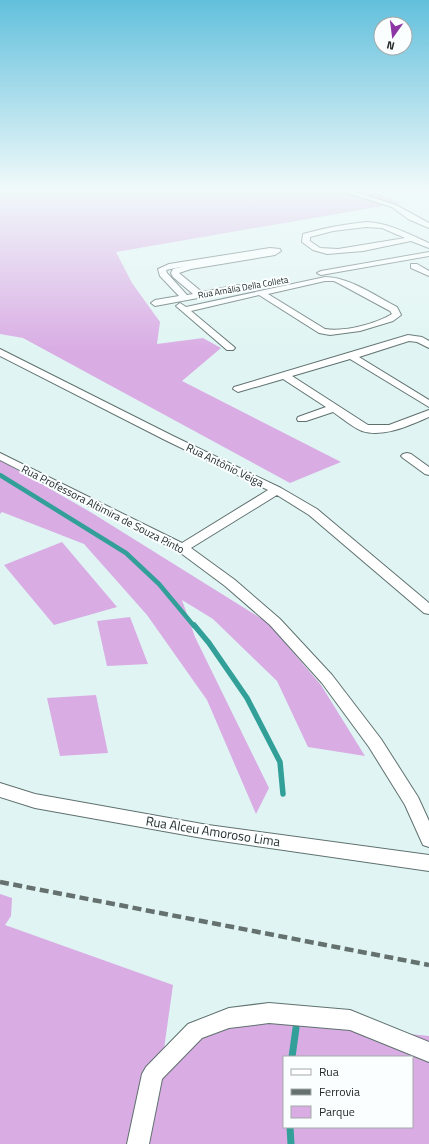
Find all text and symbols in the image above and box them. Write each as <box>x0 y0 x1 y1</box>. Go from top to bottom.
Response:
north arrow <box>373 16 413 56</box>
text: N <box>385 37 396 54</box>
street label: Rua Amália Della Colleta <box>197 273 290 301</box>
street label: Rua Antônio Veiga <box>184 439 267 491</box>
street label: Rua Professora Altimira de Souza Pinto <box>19 461 187 557</box>
street label: Rua Alceu Amoroso Lima <box>144 810 282 852</box>
legend <box>283 1056 413 1128</box>
text: Rua <box>319 1062 339 1081</box>
text: Ferrovia <box>319 1082 360 1101</box>
text: Parque <box>319 1102 355 1121</box>

